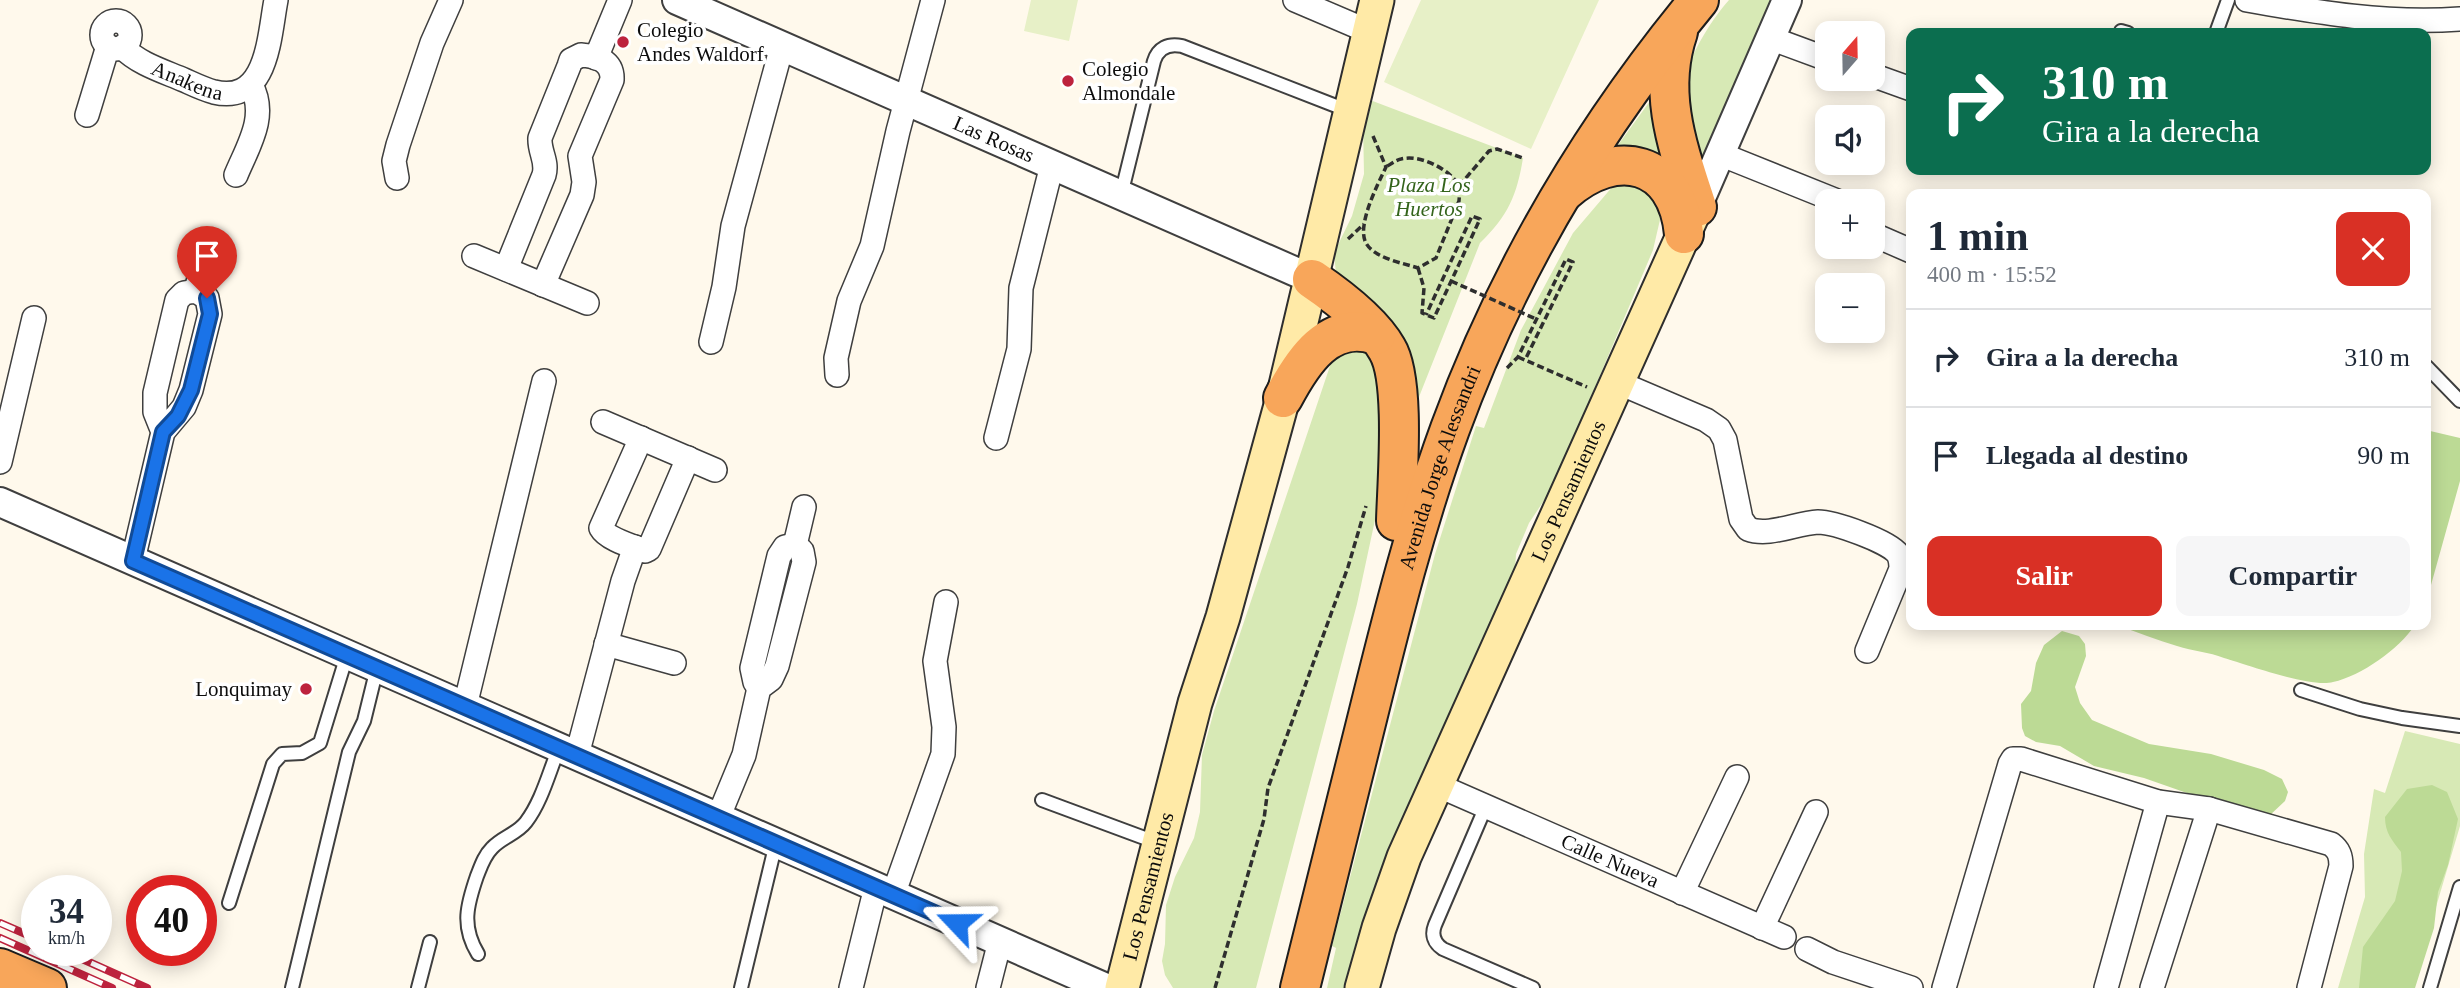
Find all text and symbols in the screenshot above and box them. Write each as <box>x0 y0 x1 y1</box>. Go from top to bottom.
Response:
place label: Colegio Andes Waldorf <box>637 18 764 66</box>
north arrow <box>1815 21 1885 91</box>
map controls <box>1815 21 1885 343</box>
marker: Colegio Andes Waldorf <box>615 34 631 50</box>
text: 310 m <box>2042 55 2169 110</box>
street label: Anakena <box>148 56 225 106</box>
icon: right <box>1927 56 2018 147</box>
place label: Colegio Almondale <box>1082 57 1175 105</box>
marker: Colegio Almondale <box>1060 73 1076 89</box>
button: sound <box>1815 105 1885 175</box>
street label: Las Rosas <box>950 111 1038 167</box>
text: Gira a la derecha <box>2042 113 2260 149</box>
park label: Plaza Los Huertos <box>1386 173 1471 221</box>
button: + <box>1815 189 1885 259</box>
button: close <box>2336 212 2410 286</box>
text: 1 min <box>1927 213 2029 259</box>
pin <box>177 226 237 298</box>
icon: arrive <box>188 237 226 275</box>
text: 400 m · 15:52 <box>1927 262 2057 287</box>
button: − <box>1815 273 1885 343</box>
icon: right <box>1927 339 1965 377</box>
text: Gira a la derecha <box>1986 343 2178 372</box>
text: 310 m <box>2344 343 2410 372</box>
street label: Avenida Jorge Alessandri <box>1394 362 1486 572</box>
street label: Los Pensamientos <box>1526 416 1611 565</box>
icon: arrive <box>1927 437 1965 475</box>
text: Llegada al destino <box>1986 441 2188 470</box>
text: 90 m <box>2357 441 2410 470</box>
button: Salir <box>1927 536 2162 616</box>
button: Compartir <box>2176 536 2410 616</box>
place label: Lonquimay <box>195 677 292 701</box>
marker: Lonquimay <box>298 681 314 697</box>
street label: Los Pensamientos <box>1118 810 1179 963</box>
street label: Calle Nueva <box>1557 829 1663 893</box>
speed limit sign: 40 <box>126 875 217 966</box>
position arrow <box>920 886 994 960</box>
text: 34 <box>49 892 84 931</box>
text: km/h <box>48 928 85 948</box>

